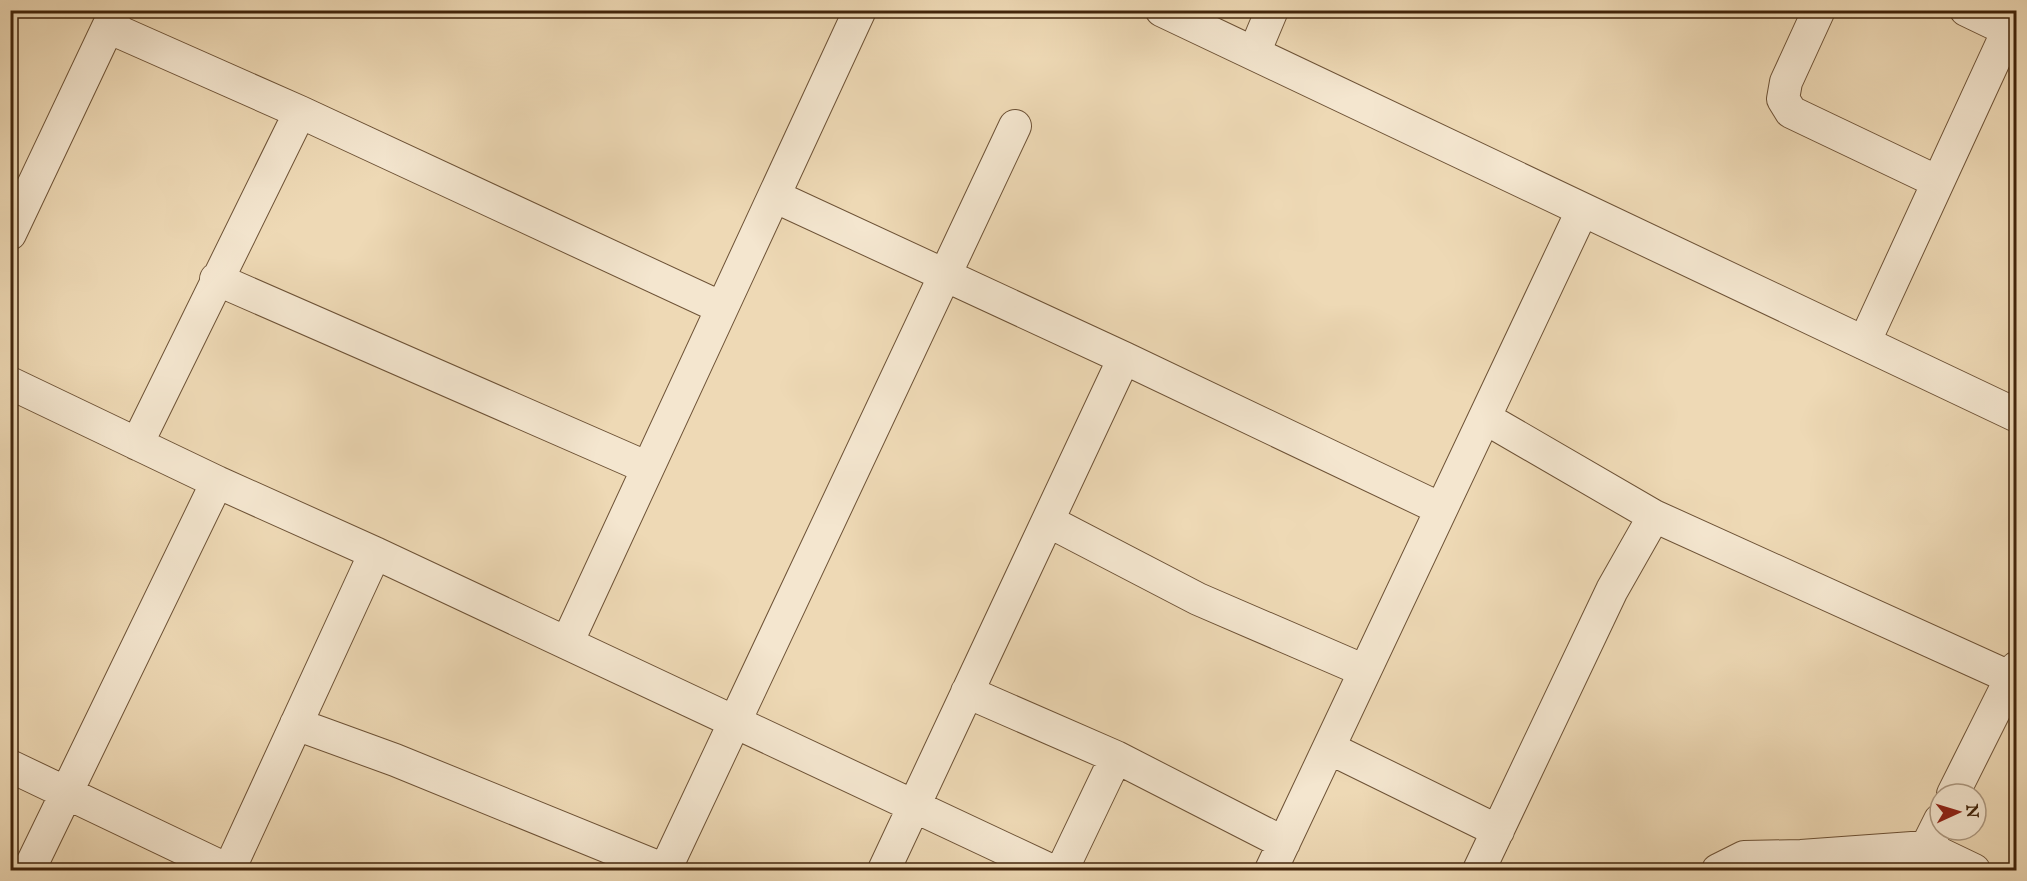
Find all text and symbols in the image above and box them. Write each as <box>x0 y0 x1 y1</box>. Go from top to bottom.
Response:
north arrow <box>1928 782 1988 842</box>
text: N <box>1960 802 1981 819</box>

